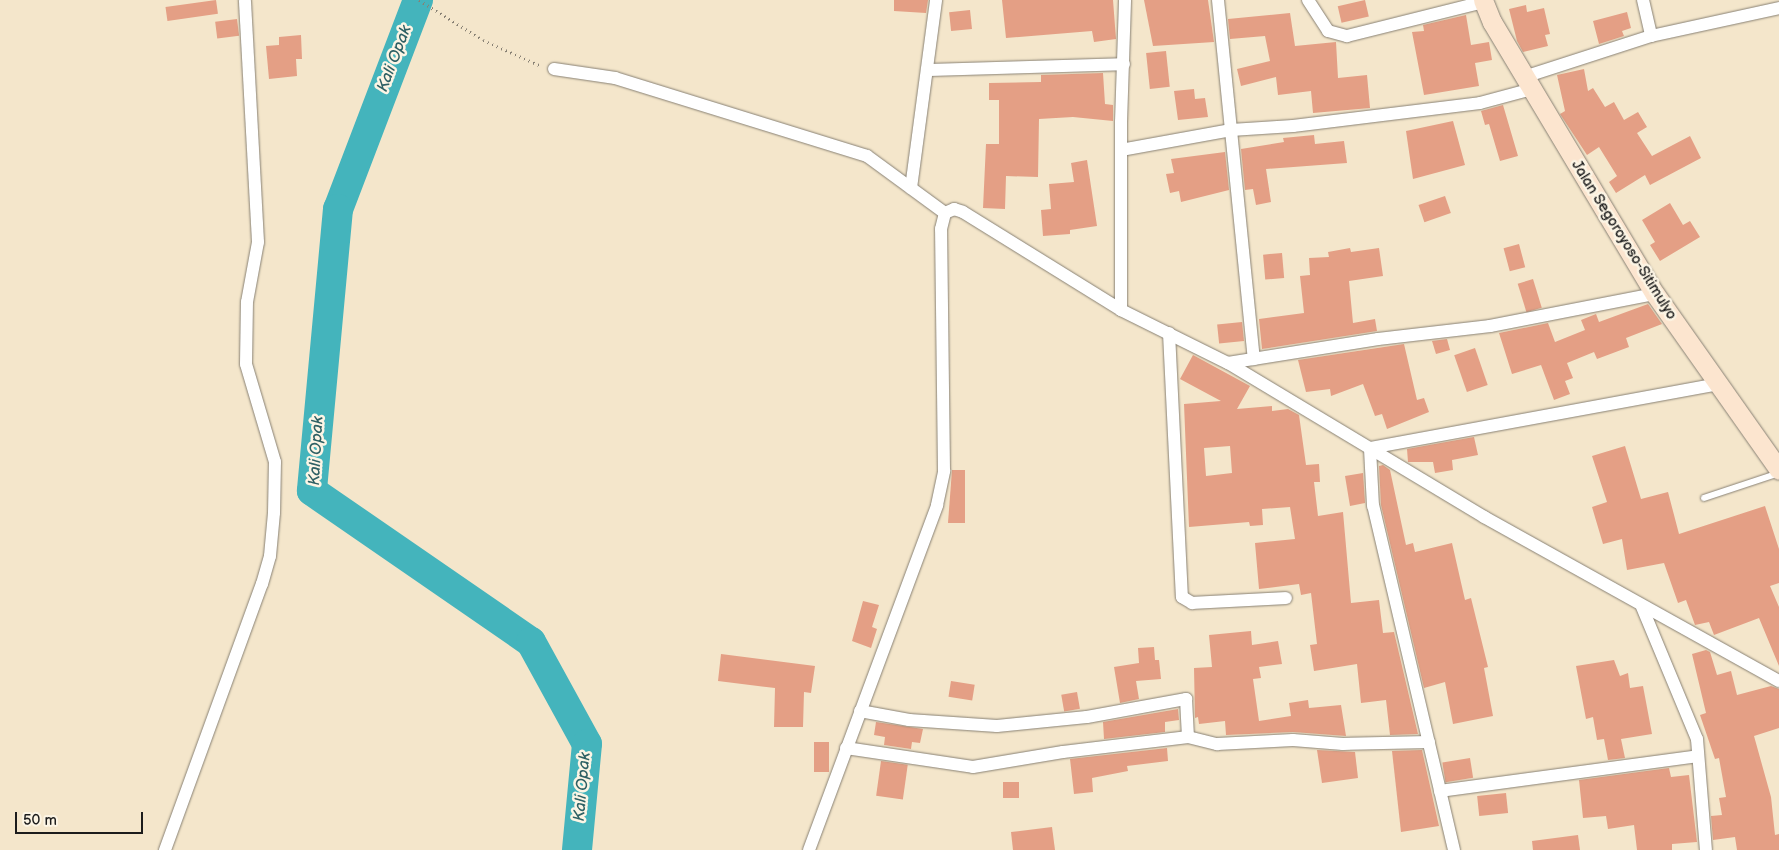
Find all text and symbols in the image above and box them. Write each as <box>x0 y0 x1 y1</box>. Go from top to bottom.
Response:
water label: Kali Opak <box>374 23 416 95</box>
street label: Jalan Segoroyoso-Sitimulyo <box>1567 157 1681 323</box>
water label: Kali Opak <box>306 416 328 486</box>
water label: Kali Opak <box>570 752 596 822</box>
scale bar <box>18 802 145 834</box>
text: 50 m <box>23 811 57 830</box>

